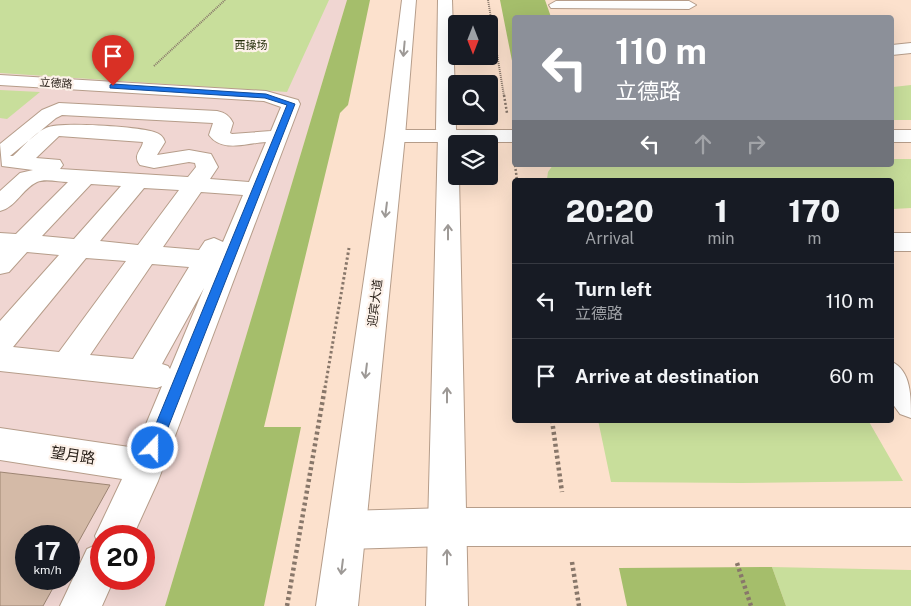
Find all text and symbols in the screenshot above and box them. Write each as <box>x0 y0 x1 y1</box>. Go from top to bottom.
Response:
north arrow <box>448 15 498 65</box>
map controls <box>448 15 498 185</box>
text: 110 m <box>615 31 707 72</box>
pin <box>92 35 134 86</box>
icon: left <box>532 35 597 100</box>
park label: 西操场 <box>235 39 268 51</box>
one-way arrow <box>399 40 409 56</box>
icon: arrive <box>99 42 127 70</box>
button: search <box>448 75 498 125</box>
street label: 立德路 <box>39 76 73 90</box>
text: 立德路 <box>615 78 681 104</box>
icon: left <box>636 130 664 158</box>
icon: ahead <box>689 130 717 158</box>
icon: right <box>742 130 770 158</box>
button: layers <box>448 135 498 185</box>
text: 20:20 <box>566 193 654 229</box>
text: 1 <box>714 193 728 229</box>
text: 170 <box>788 193 840 229</box>
one-way arrow <box>381 202 391 218</box>
one-way arrow <box>443 225 453 241</box>
text: Arrival <box>585 229 634 248</box>
text: min <box>707 229 735 248</box>
text: m <box>807 229 821 248</box>
street label: 迎宾大道 <box>365 278 385 328</box>
text: Turn left <box>575 278 652 300</box>
icon: left <box>532 287 560 315</box>
text: 110 m <box>826 290 874 312</box>
text: 立德路 <box>575 304 623 323</box>
icon: arrive <box>532 362 560 390</box>
one-way arrow <box>361 363 371 379</box>
text: Arrive at destination <box>575 365 759 387</box>
text: 60 m <box>830 365 874 387</box>
one-way arrow <box>442 387 452 404</box>
position arrow <box>126 421 178 473</box>
street label: 望月路 <box>49 443 97 467</box>
speed limit sign: 20 <box>90 525 155 590</box>
text: 17 <box>34 536 61 566</box>
one-way arrow <box>442 550 452 566</box>
one-way arrow <box>337 559 347 575</box>
text: km/h <box>33 563 62 577</box>

